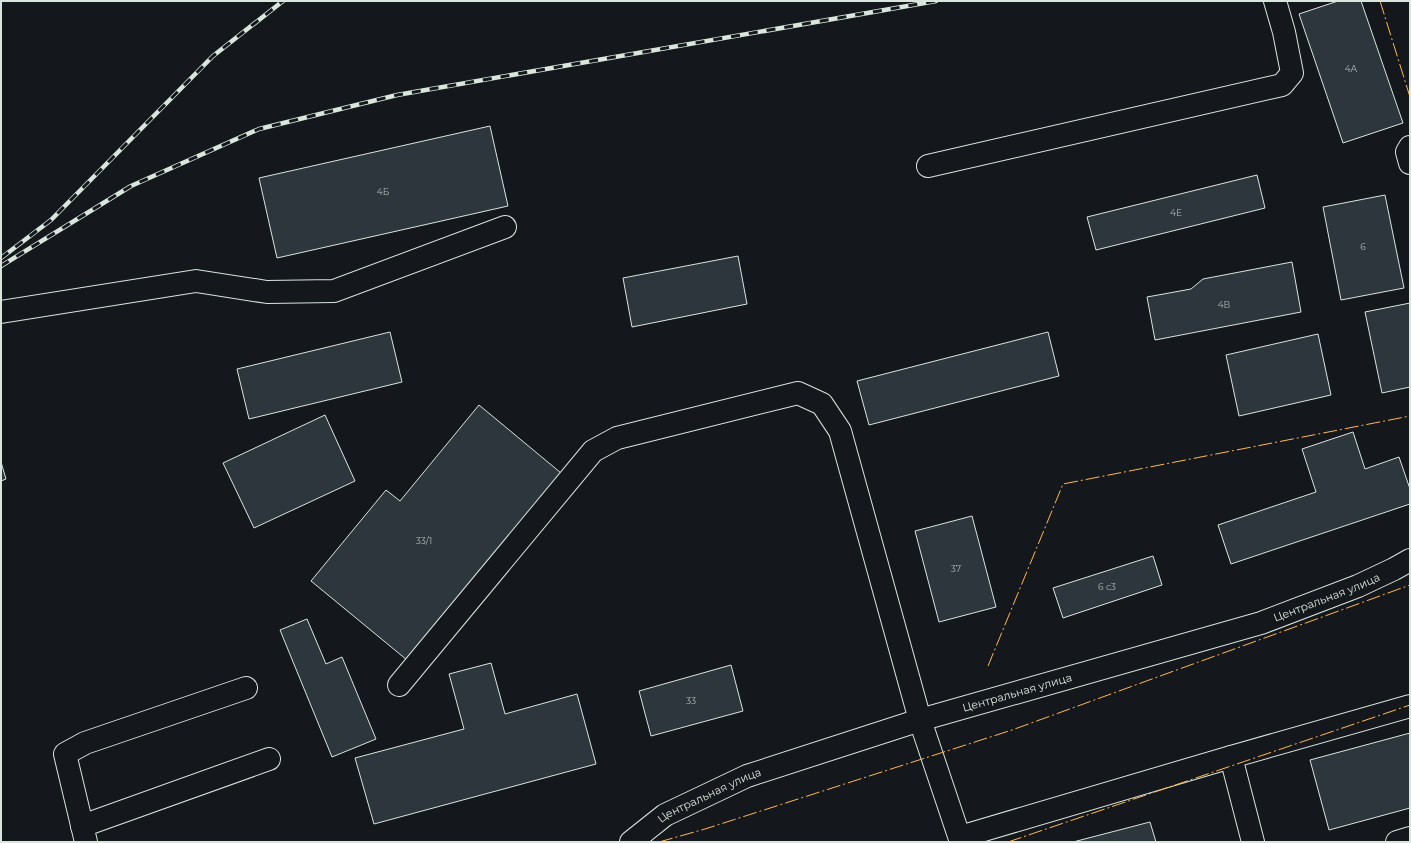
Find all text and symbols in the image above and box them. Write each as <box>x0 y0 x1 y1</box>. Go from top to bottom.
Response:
house number: 4А <box>1345 63 1358 74</box>
house number: 4Б <box>377 186 390 197</box>
house number: 4Е <box>1170 207 1182 218</box>
house number: 6 <box>1360 241 1366 252</box>
house number: 4В <box>1218 299 1231 310</box>
house number: 33/1 <box>416 535 432 546</box>
house number: 37 <box>951 563 961 574</box>
street label: Центральная улица <box>1271 570 1382 625</box>
house number: 6 с3 <box>1098 581 1116 592</box>
street label: Центральная улица <box>961 670 1073 715</box>
house number: 33 <box>686 695 696 706</box>
street label: Центральная улица <box>654 765 763 825</box>

